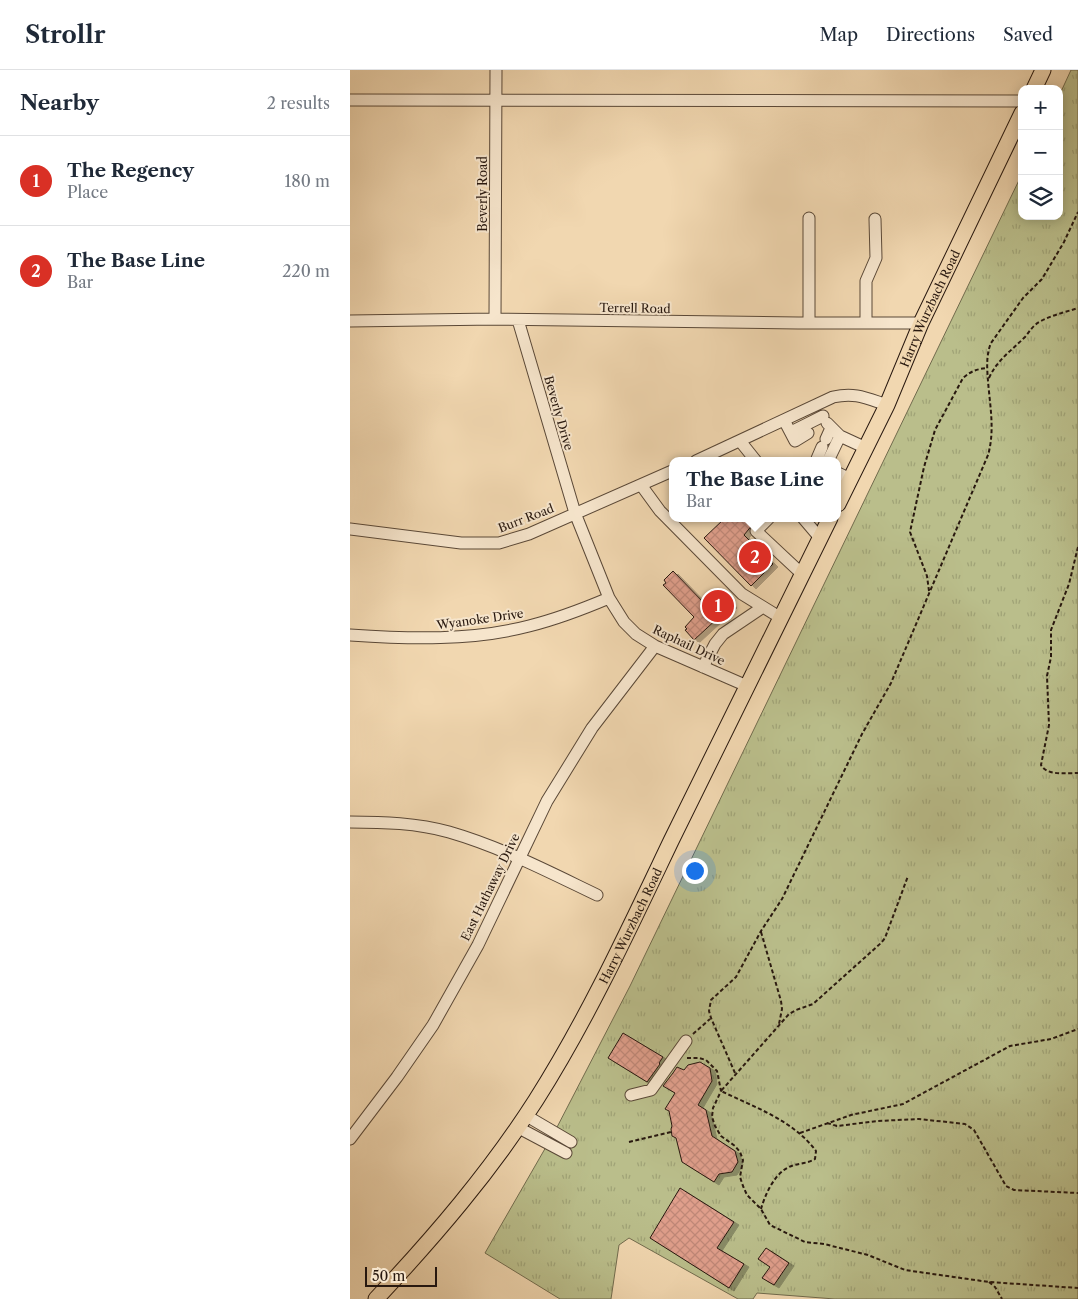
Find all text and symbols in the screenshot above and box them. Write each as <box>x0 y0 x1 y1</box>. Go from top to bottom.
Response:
text: Strollr <box>25 20 105 49</box>
text: Map <box>819 24 858 46</box>
text: Directions <box>886 24 975 46</box>
text: Saved <box>1003 24 1053 46</box>
map controls <box>1018 85 1063 220</box>
button: + <box>1018 85 1063 130</box>
text: Nearby <box>20 90 99 115</box>
text: 2 results <box>267 93 330 113</box>
button: − <box>1018 130 1063 175</box>
street label: Beverly Road <box>475 156 490 232</box>
text: The Regency <box>67 159 194 182</box>
text: 1 <box>32 171 40 191</box>
text: 180 m <box>284 171 330 191</box>
button: layers <box>1018 175 1063 220</box>
text: Place <box>67 182 108 202</box>
street label: Harry Wurzbach Road <box>896 247 963 369</box>
text: The Base Line <box>67 249 205 272</box>
text: 2 <box>31 261 41 281</box>
text: 220 m <box>282 261 330 281</box>
text: Bar <box>67 272 93 292</box>
street label: Terrell Road <box>599 300 671 316</box>
street label: Beverly Drive <box>541 374 577 452</box>
popup <box>669 457 841 522</box>
text: The Base Line <box>686 468 824 491</box>
text: Bar <box>686 491 712 511</box>
street label: Burr Road <box>496 500 557 535</box>
pin: 2 <box>739 538 771 576</box>
pin: 1 <box>702 587 734 625</box>
street label: Wyanoke Drive <box>435 605 525 633</box>
street label: Raphail Drive <box>651 622 728 668</box>
street label: East Hathaway Drive <box>457 831 523 943</box>
your location <box>682 858 708 884</box>
street label: Harry Wurzbach Road <box>595 865 665 986</box>
scale bar <box>365 1264 438 1287</box>
text: 50 m <box>372 1267 405 1285</box>

